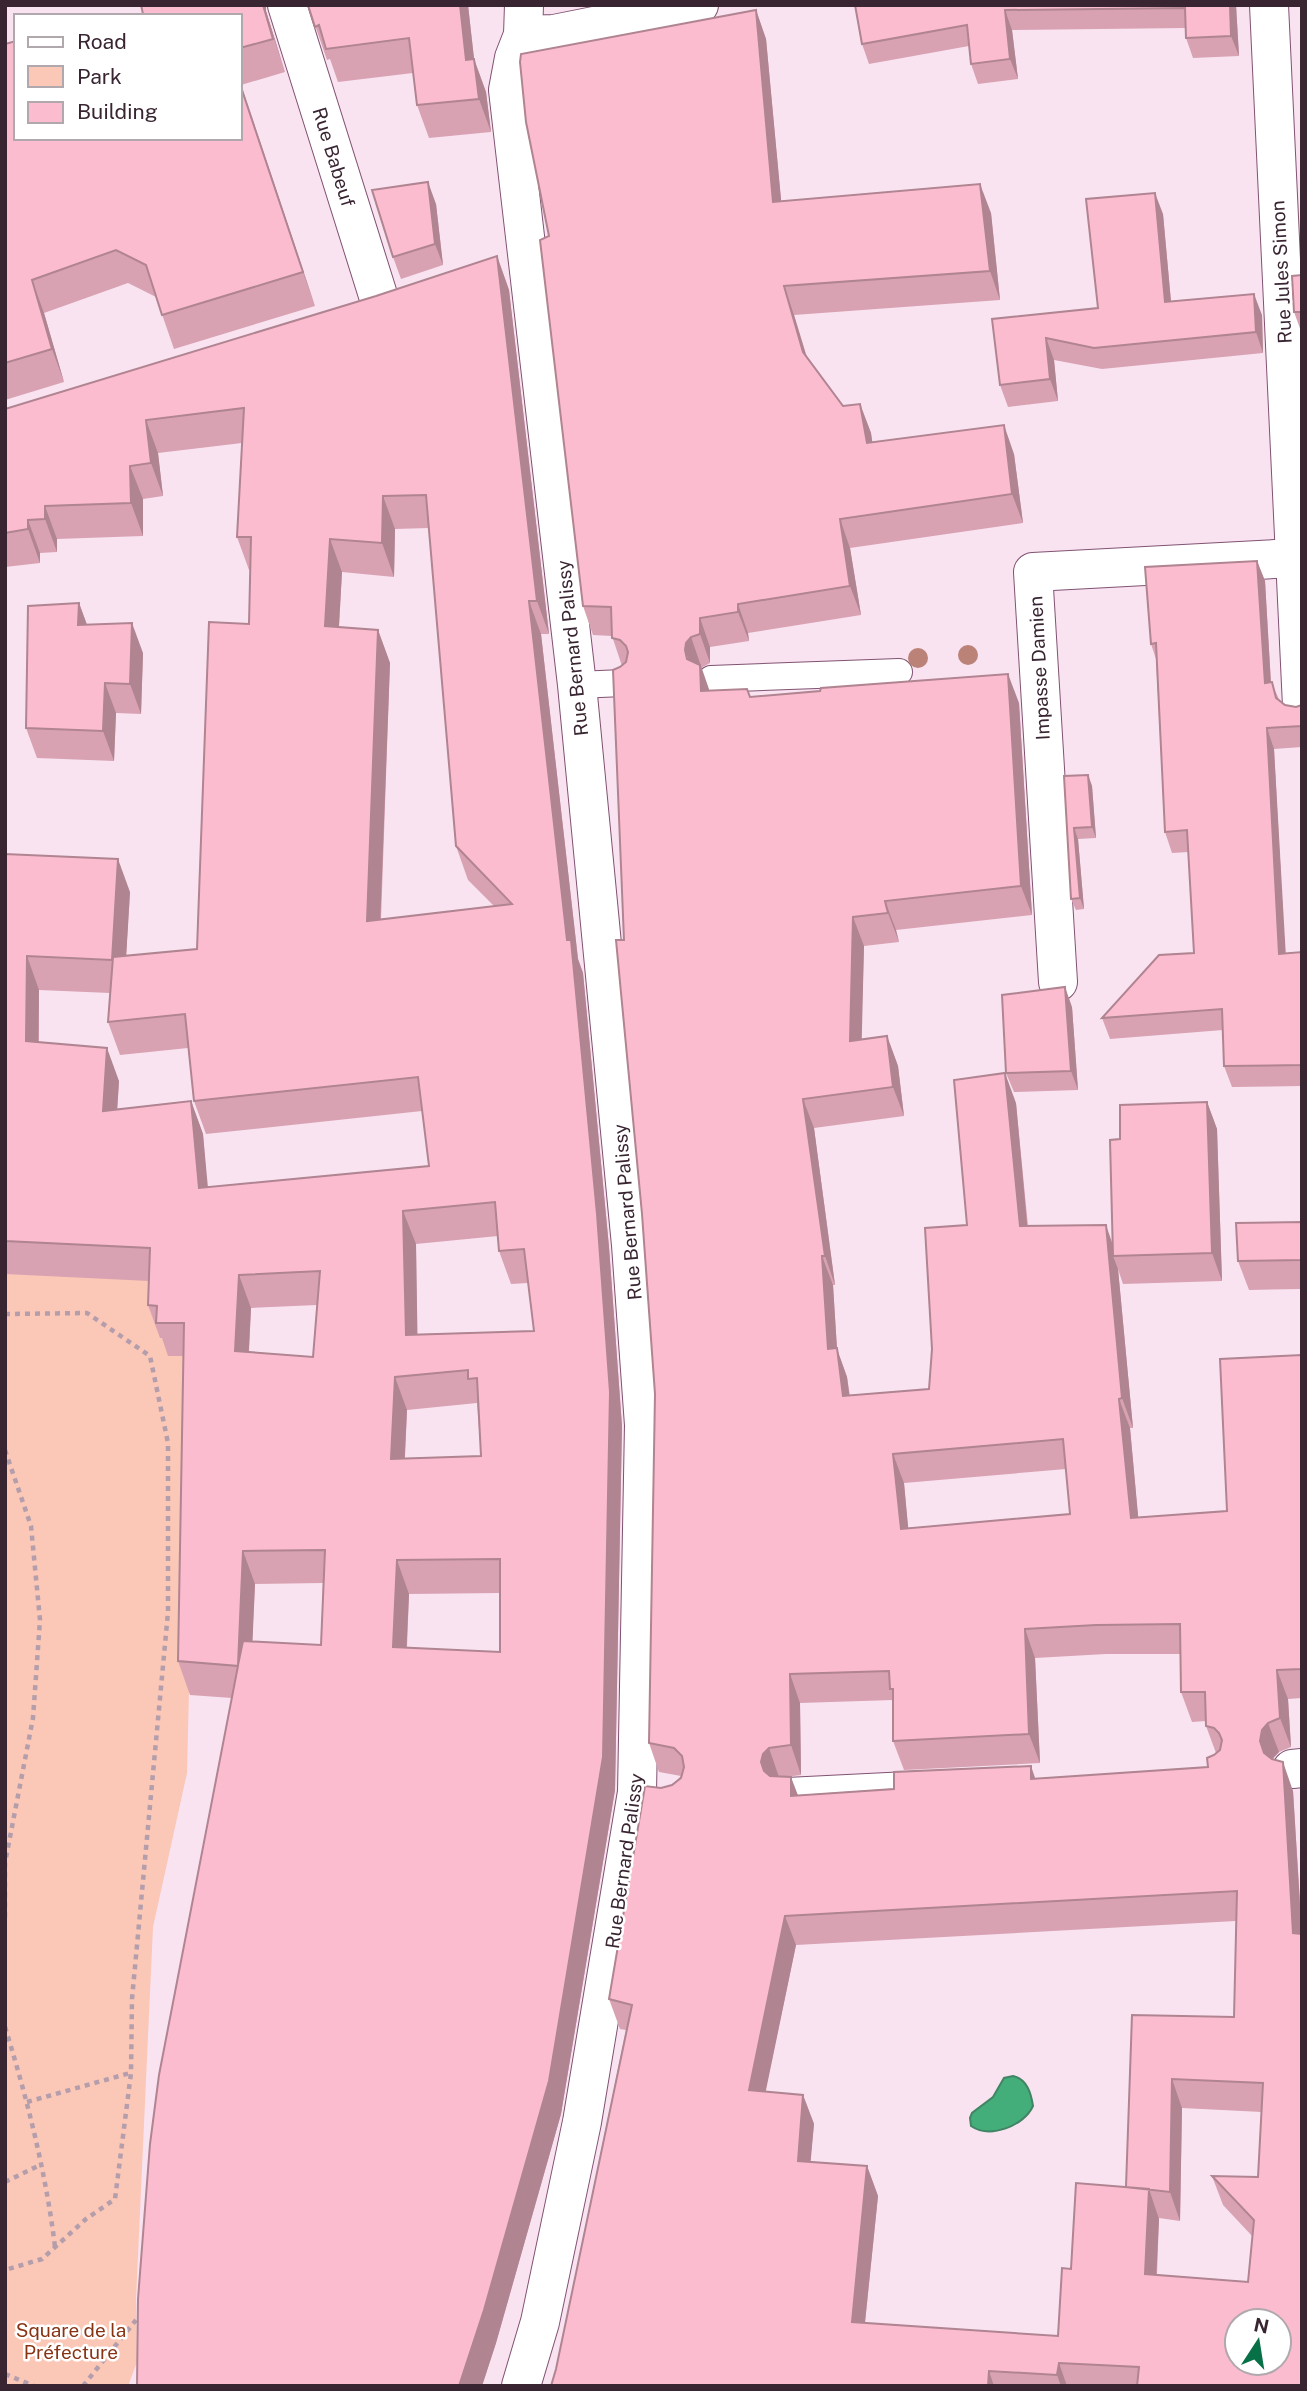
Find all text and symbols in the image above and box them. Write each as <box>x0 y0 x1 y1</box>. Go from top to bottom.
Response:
legend <box>14 14 242 140</box>
text: Road <box>77 29 127 54</box>
text: Park <box>77 64 122 89</box>
text: Building <box>77 99 158 124</box>
street label: Rue Babeuf <box>308 105 360 209</box>
street label: Rue Jules Simon <box>1266 200 1296 344</box>
street label: Rue Bernard Palissy <box>552 559 592 737</box>
street label: Impasse Damien <box>1024 595 1054 741</box>
street label: Rue Bernard Palissy <box>608 1123 646 1301</box>
street label: Rue Bernard Palissy <box>601 1772 647 1950</box>
north arrow <box>1223 2307 1293 2377</box>
text: N <box>1252 2313 1271 2338</box>
park label: Square de la Préfecture <box>16 2319 126 2363</box>

